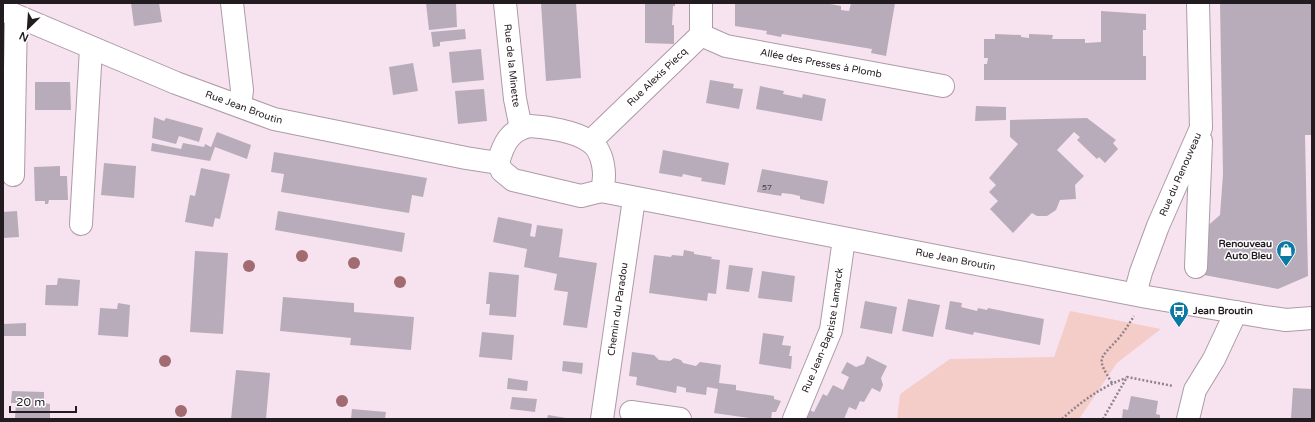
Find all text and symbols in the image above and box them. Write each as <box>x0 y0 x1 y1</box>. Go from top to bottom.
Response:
north arrow <box>8 8 48 48</box>
street label: Rue de la Minette <box>501 23 523 109</box>
text: N <box>17 29 31 44</box>
street label: Rue Alexis Piecq <box>625 46 690 109</box>
street label: Allée des Presses à Plomb <box>759 46 883 81</box>
street label: Rue Jean Broutin <box>204 88 284 127</box>
street label: Rue du Renouveau <box>1157 131 1204 218</box>
house number: 57 <box>762 183 772 192</box>
place label: Renouveau Auto Bleu <box>1218 238 1272 262</box>
shop icon: Renouveau Auto Bleu <box>1275 239 1297 267</box>
street label: Rue Jean Broutin <box>914 246 996 273</box>
street label: Chemin du Paradou <box>605 262 631 357</box>
street label: Rue Jean-Baptiste Lamarck <box>800 266 846 395</box>
bus stop icon: Jean Broutin <box>1168 300 1190 328</box>
place label: Jean Broutin <box>1192 305 1253 317</box>
scale bar <box>10 388 76 414</box>
text: 20 m <box>16 395 45 409</box>

